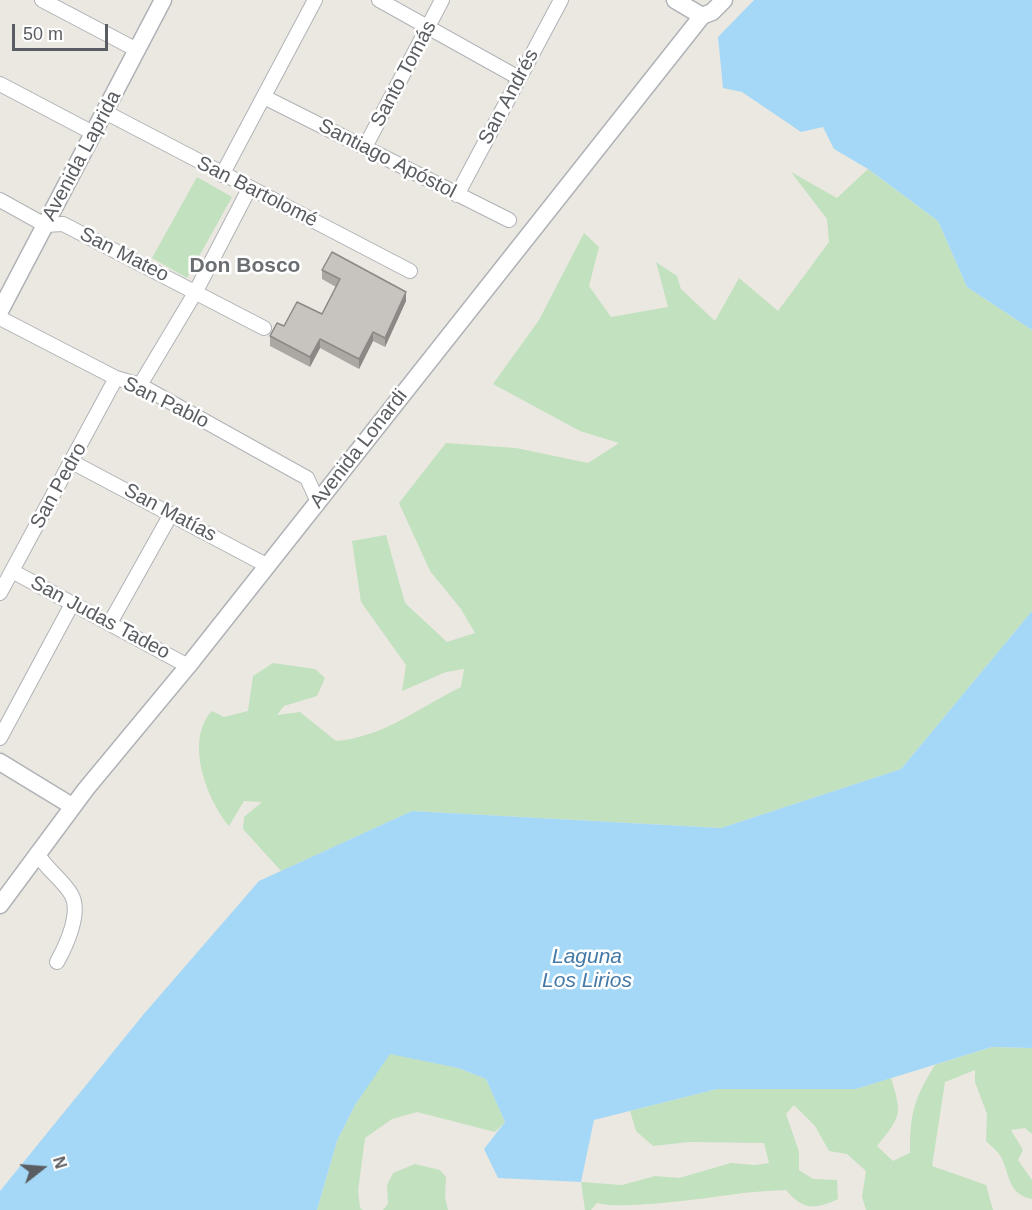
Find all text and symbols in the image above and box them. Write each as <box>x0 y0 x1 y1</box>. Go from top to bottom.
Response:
scale bar <box>15 12 111 50</box>
street label: Santo Tomás <box>366 17 442 131</box>
text: 50 m <box>23 24 63 44</box>
street label: San Andrés <box>474 45 544 149</box>
street label: Avenida Laprida <box>38 87 126 225</box>
street label: Santiago Apóstol <box>314 114 460 204</box>
street label: San Bartolomé <box>193 151 321 233</box>
street label: San Mateo <box>75 222 173 288</box>
district label: Don Bosco <box>190 253 300 279</box>
street label: San Pablo <box>119 372 213 434</box>
street label: Avenida Lonardi <box>305 385 413 513</box>
street label: San Pedro <box>26 439 92 533</box>
street label: San Matías <box>120 479 220 547</box>
street label: San Judas Tadeo <box>26 571 174 665</box>
water label: Laguna Los Lirios <box>542 944 632 994</box>
north arrow <box>12 1138 72 1198</box>
text: N <box>50 1155 70 1171</box>

